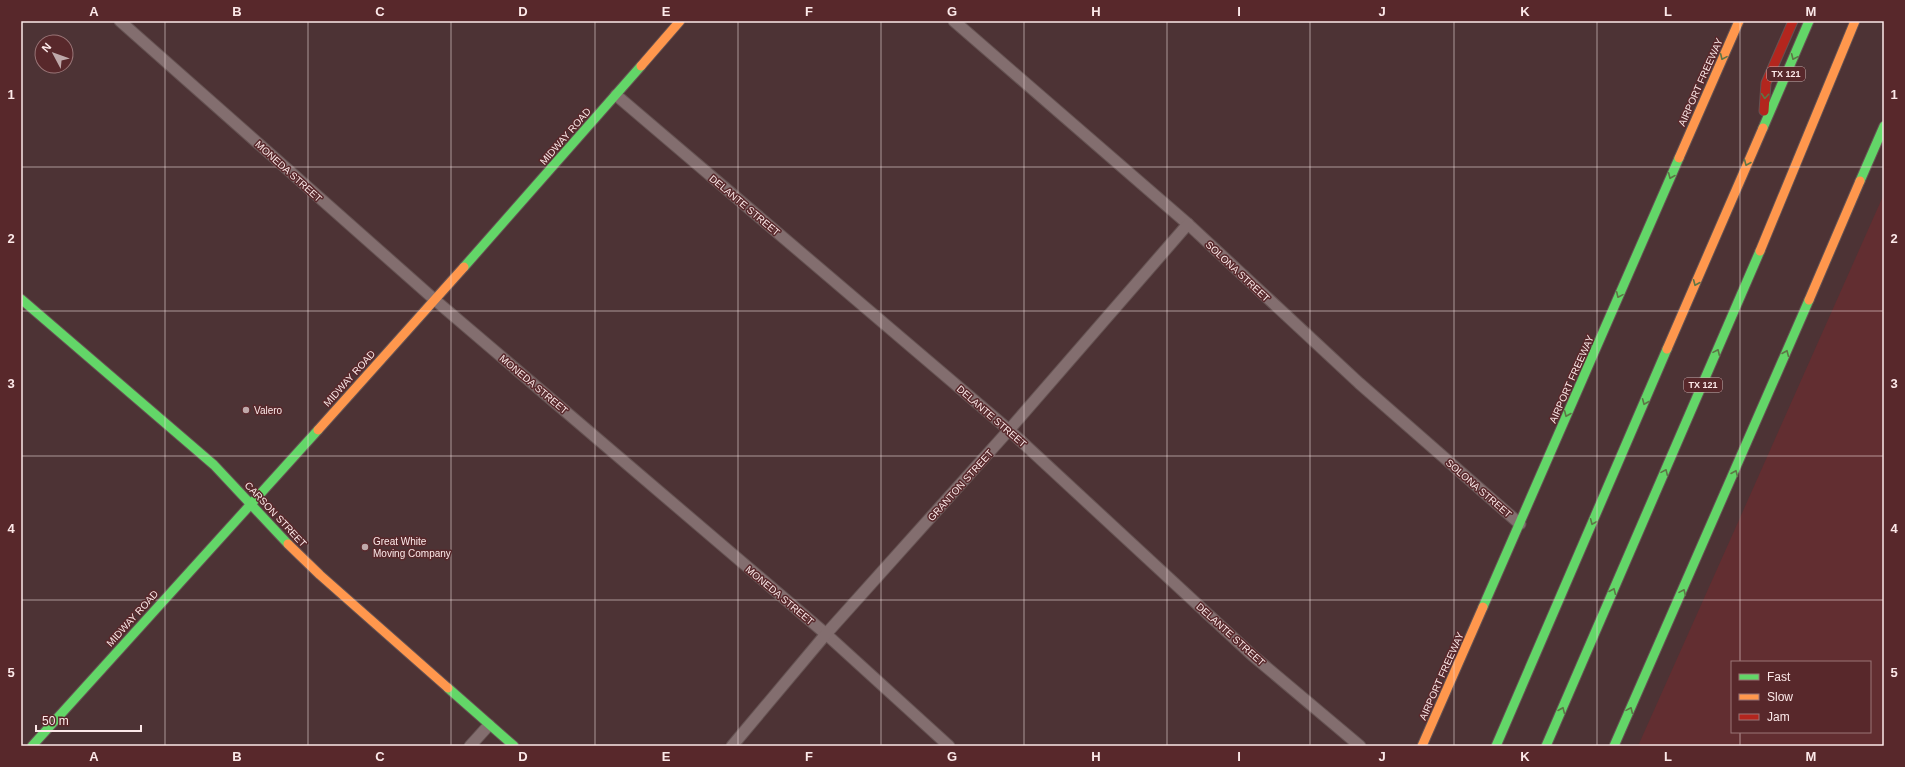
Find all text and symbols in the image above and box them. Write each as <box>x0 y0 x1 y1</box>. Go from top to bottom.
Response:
text: A <box>89 4 99 19</box>
text: B <box>232 4 242 19</box>
text: C <box>375 4 385 19</box>
text: D <box>518 4 528 19</box>
text: E <box>662 4 671 19</box>
text: F <box>805 4 813 19</box>
text: G <box>947 4 957 19</box>
text: H <box>1091 4 1101 19</box>
text: I <box>1237 4 1241 19</box>
text: J <box>1378 4 1386 19</box>
text: K <box>1520 4 1530 19</box>
text: L <box>1664 4 1672 19</box>
text: M <box>1806 4 1816 19</box>
north arrow <box>34 34 74 74</box>
street label: AIRPORT FREEWAY <box>1676 36 1725 128</box>
text: N <box>39 40 54 54</box>
one-way arrow <box>1720 52 1728 60</box>
one-way arrow <box>1790 53 1798 60</box>
road number: TX 121 <box>1767 67 1805 81</box>
text: 1 <box>7 87 15 102</box>
text: 1 <box>1890 87 1898 102</box>
one-way arrow <box>1760 93 1769 99</box>
street label: MIDWAY ROAD <box>538 106 593 167</box>
street label: MONEDA STREET <box>253 139 324 204</box>
one-way arrow <box>1744 160 1752 167</box>
one-way arrow <box>1668 172 1676 179</box>
street label: DELANTE STREET <box>707 173 782 238</box>
text: 2 <box>7 231 15 246</box>
text: 2 <box>1890 231 1898 246</box>
street label: SOLONA STREET <box>1203 239 1272 304</box>
one-way arrow <box>1693 279 1701 286</box>
one-way arrow <box>1616 291 1624 299</box>
street label: AIRPORT FREEWAY <box>1547 333 1596 425</box>
street label: MIDWAY ROAD <box>321 348 377 409</box>
one-way arrow <box>1712 349 1720 357</box>
one-way arrow <box>1781 350 1789 357</box>
street label: MONEDA STREET <box>497 353 570 416</box>
text: 3 <box>7 376 15 391</box>
text: 3 <box>1890 376 1898 391</box>
road number: TX 121 <box>1684 378 1722 392</box>
street label: DELANTE STREET <box>955 383 1029 450</box>
one-way arrow <box>1642 398 1650 406</box>
marker: Valero <box>241 405 251 415</box>
place label: Valero <box>254 405 283 416</box>
one-way arrow <box>1564 411 1572 418</box>
street label: GRANTON STREET <box>925 447 995 523</box>
street label: SOLONA STREET <box>1444 457 1514 520</box>
one-way arrow <box>1660 468 1668 476</box>
one-way arrow <box>1730 469 1738 477</box>
street label: CARSON STREET <box>243 480 309 549</box>
one-way arrow <box>1590 518 1598 525</box>
text: 4 <box>7 521 15 536</box>
text: 4 <box>1890 521 1898 536</box>
place label: Great White Moving Company <box>373 536 451 559</box>
marker: Great White Moving Company <box>360 542 370 552</box>
street label: MONEDA STREET <box>743 564 816 627</box>
one-way arrow <box>1609 587 1617 594</box>
street label: MIDWAY ROAD <box>104 588 160 649</box>
one-way arrow <box>1678 588 1686 596</box>
street label: DELANTE STREET <box>1194 601 1267 668</box>
street label: AIRPORT FREEWAY <box>1417 630 1466 722</box>
legend <box>1731 661 1871 733</box>
text: 5 <box>7 665 15 680</box>
text: 5 <box>1890 665 1898 680</box>
text: Fast <box>1767 670 1791 684</box>
text: Slow <box>1767 690 1793 704</box>
scale bar <box>36 707 141 733</box>
one-way arrow <box>1557 707 1565 715</box>
one-way arrow <box>1625 707 1633 715</box>
text: Jam <box>1767 710 1790 724</box>
text: 50 m <box>42 714 69 728</box>
text: A <box>89 749 99 764</box>
text: B <box>232 749 242 764</box>
text: C <box>375 749 385 764</box>
text: D <box>518 749 528 764</box>
text: E <box>662 749 671 764</box>
text: F <box>805 749 813 764</box>
text: G <box>947 749 957 764</box>
text: H <box>1091 749 1101 764</box>
text: I <box>1237 749 1241 764</box>
text: J <box>1378 749 1386 764</box>
text: K <box>1520 749 1530 764</box>
text: L <box>1664 749 1672 764</box>
text: M <box>1806 749 1816 764</box>

